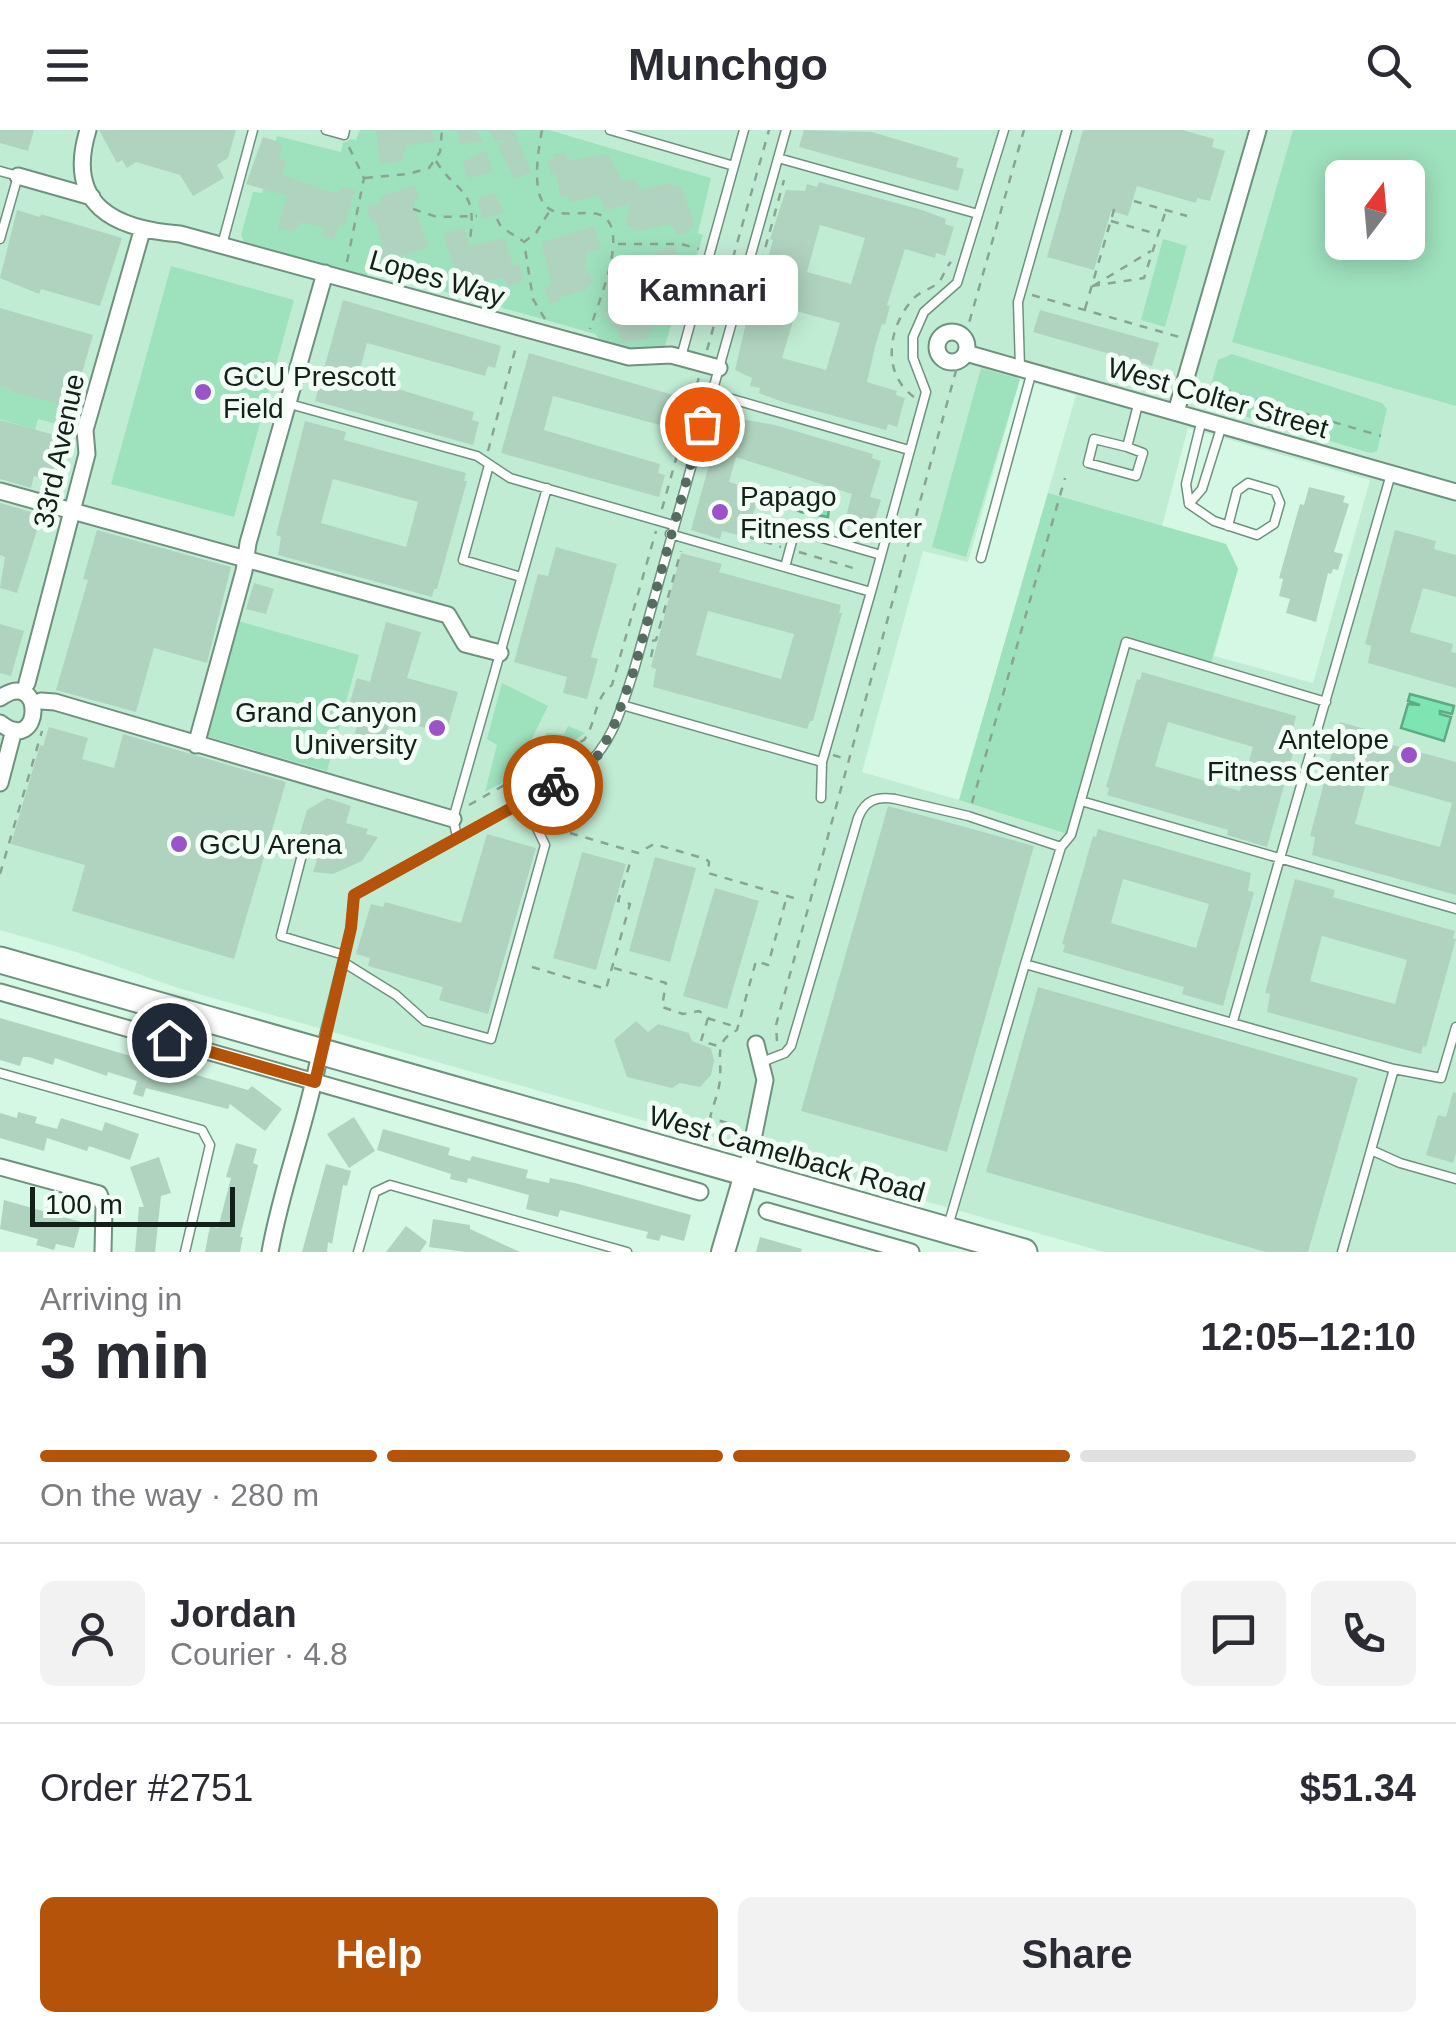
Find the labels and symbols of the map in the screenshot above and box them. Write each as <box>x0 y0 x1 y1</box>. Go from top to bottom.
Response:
north arrow <box>1325 160 1425 260</box>
street label: Lopes Way <box>366 244 508 312</box>
callout: Kamnari <box>607 254 797 324</box>
street label: West Colter Street <box>1104 352 1332 444</box>
place label: GCU Prescott Field <box>223 361 396 424</box>
street label: 33rd Avenue <box>28 371 90 531</box>
marker: GCU Prescott Field <box>192 381 214 403</box>
pin <box>660 382 745 467</box>
place label: Papago Fitness Center <box>740 481 922 544</box>
marker: Papago Fitness Center <box>709 501 731 523</box>
place label: Grand Canyon University <box>235 697 417 760</box>
marker: Grand Canyon University <box>426 717 448 739</box>
place label: Antelope Fitness Center <box>1207 724 1389 787</box>
courier <box>503 735 603 835</box>
marker: Antelope Fitness Center <box>1398 744 1420 766</box>
place label: GCU Arena <box>199 829 343 860</box>
marker: GCU Arena <box>168 833 190 855</box>
pin <box>127 998 212 1083</box>
street label: West Camelback Road <box>645 1100 929 1208</box>
scale bar <box>30 1182 235 1226</box>

